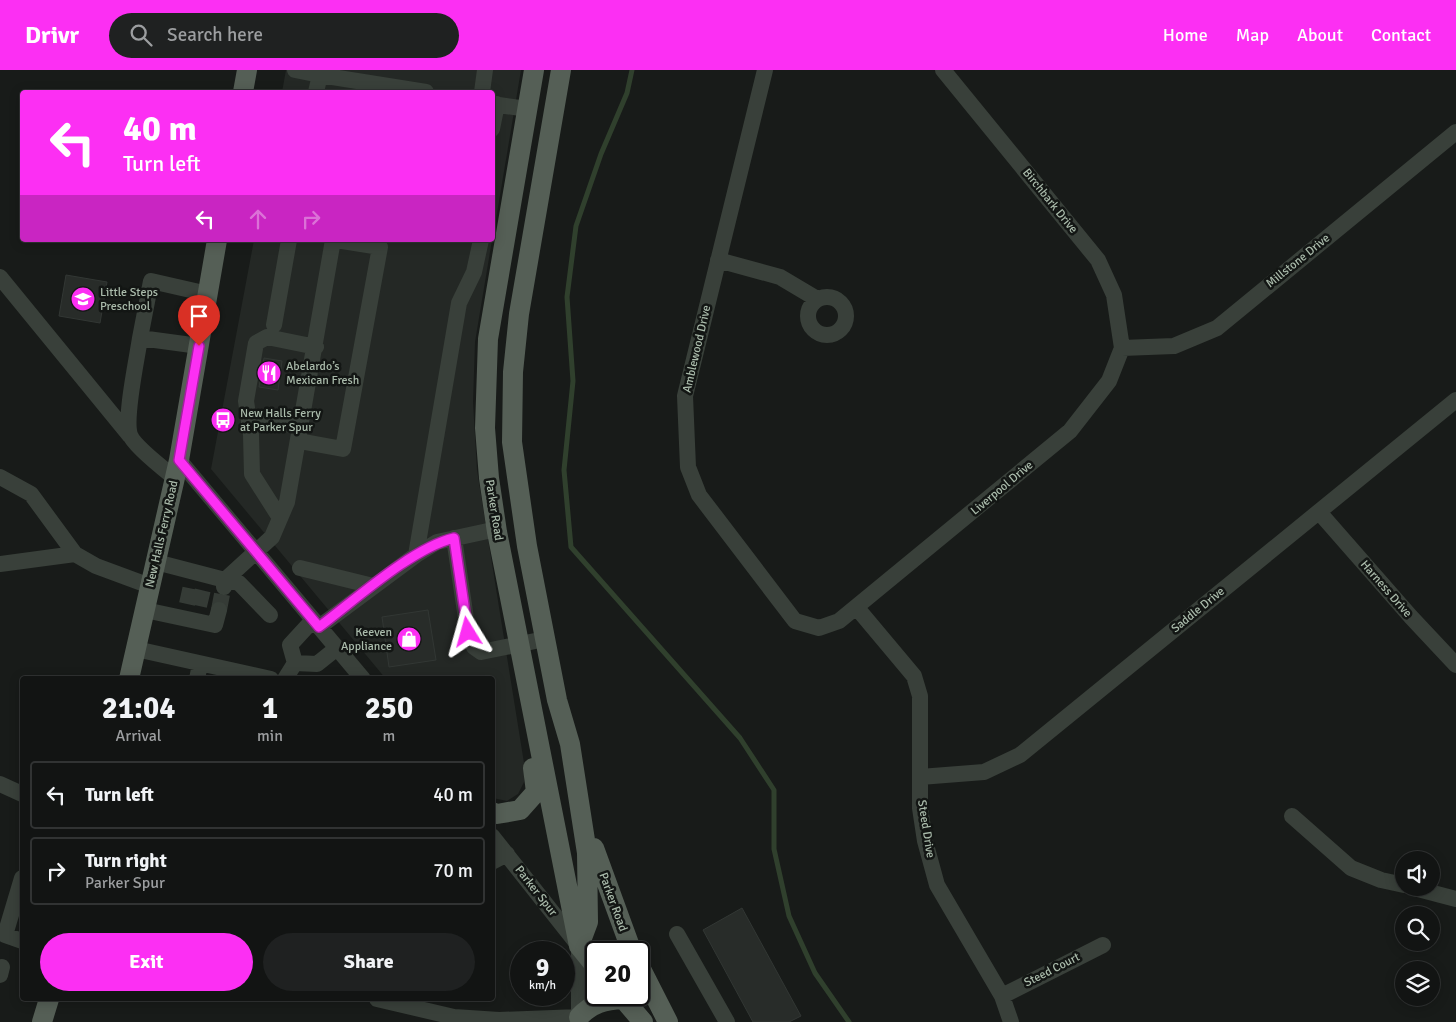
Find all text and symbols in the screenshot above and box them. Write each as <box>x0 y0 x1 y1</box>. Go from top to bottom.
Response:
search box <box>109 13 459 58</box>
text: Drivr <box>25 20 79 50</box>
icon: search <box>127 21 155 49</box>
text: Search here <box>167 23 263 47</box>
text: Home <box>1163 24 1208 46</box>
text: Map <box>1236 24 1269 46</box>
text: About <box>1297 24 1343 46</box>
text: Contact <box>1371 24 1431 46</box>
text: 40 m <box>123 107 197 150</box>
icon: left <box>40 110 105 175</box>
text: Turn left <box>123 150 201 177</box>
street label: Birchbark Drive <box>1019 165 1081 237</box>
icon: left <box>191 205 219 233</box>
icon: ahead <box>244 205 272 233</box>
icon: right <box>297 205 325 233</box>
street label: Millstone Drive <box>1263 231 1333 291</box>
place label: Little Steps Preschool <box>100 285 158 314</box>
school or university icon: Little Steps Preschool <box>70 286 96 312</box>
pin <box>178 295 220 346</box>
icon: arrive <box>185 302 213 330</box>
street label: Amblewood Drive <box>680 304 714 394</box>
place label: Abelardo’s Mexican Fresh <box>286 359 359 388</box>
restaurant icon: Abelardo’s Mexican Fresh <box>256 360 282 386</box>
place label: New Halls Ferry at Parker Spur <box>240 406 321 435</box>
bus stop icon: New Halls Ferry at Parker Spur <box>210 407 236 433</box>
street label: Liverpool Drive <box>968 458 1036 518</box>
street label: Parker Road <box>482 478 506 542</box>
street label: New Halls Ferry Road <box>142 479 182 589</box>
street label: Harness Drive <box>1357 557 1415 621</box>
street label: Saddle Drive <box>1168 584 1228 636</box>
position arrow <box>441 605 493 657</box>
place label: Keeven Appliance <box>341 625 392 654</box>
shop icon: Keeven Appliance <box>396 626 422 652</box>
text: 21:04 <box>102 690 175 727</box>
text: 1 <box>262 690 278 727</box>
text: 250 <box>365 690 413 727</box>
text: Arrival <box>115 726 162 746</box>
text: min <box>257 726 283 746</box>
text: m <box>383 726 395 746</box>
icon: left <box>42 781 70 809</box>
text: Turn left <box>85 783 154 807</box>
text: 40 m <box>433 783 473 807</box>
street label: Steed Drive <box>914 799 938 859</box>
text: Turn right <box>85 849 167 873</box>
map controls <box>1395 851 1440 1006</box>
button: sound <box>1395 851 1440 896</box>
icon: right <box>42 857 70 885</box>
text: 70 m <box>433 859 473 883</box>
street label: Parker Spur <box>512 863 561 920</box>
street label: Parker Road <box>595 871 631 933</box>
text: Parker Spur <box>85 873 165 893</box>
button: search <box>1395 906 1440 951</box>
button: Exit <box>40 933 253 991</box>
button: Share <box>263 933 475 991</box>
speed limit sign: 20 <box>585 941 650 1006</box>
street label: Steed Court <box>1022 950 1082 990</box>
text: 9 <box>536 952 549 983</box>
button: layers <box>1395 961 1440 1006</box>
text: km/h <box>529 978 556 993</box>

